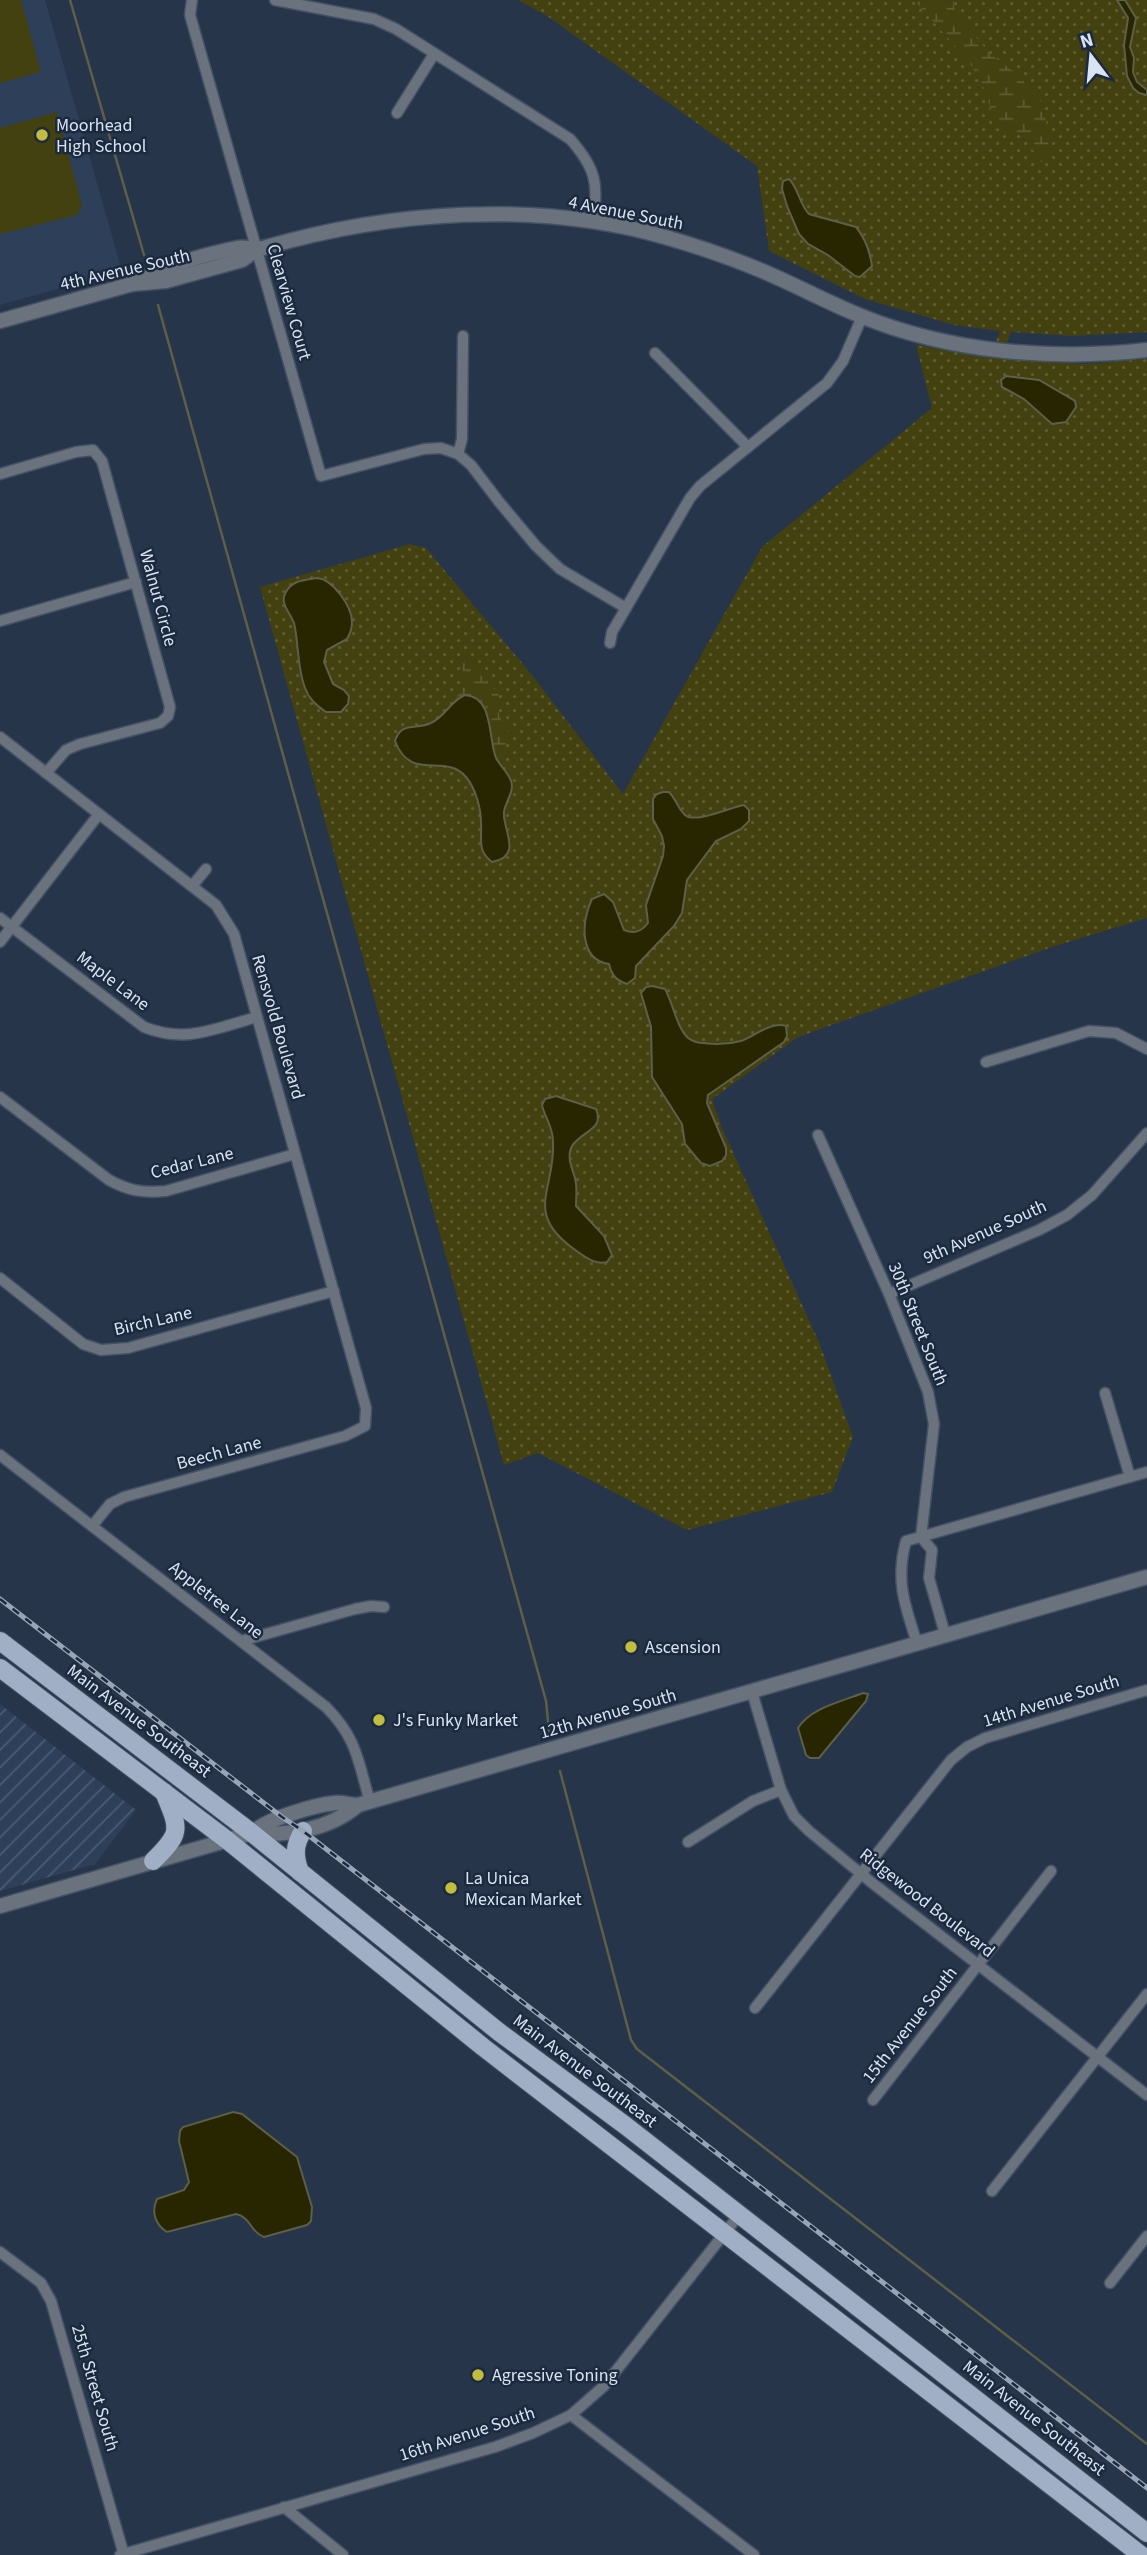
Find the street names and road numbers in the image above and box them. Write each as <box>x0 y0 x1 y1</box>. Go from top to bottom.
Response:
street label: 4 Avenue South <box>566 190 686 236</box>
street label: Clearview Court <box>260 241 318 363</box>
street label: 4th Avenue South <box>58 243 192 297</box>
street label: Walnut Circle <box>133 547 183 649</box>
street label: Maple Lane <box>71 945 155 1017</box>
street label: Rensvold Boulevard <box>245 952 311 1102</box>
street label: Cedar Lane <box>148 1141 236 1185</box>
street label: 9th Avenue South <box>919 1194 1051 1270</box>
street label: 30th Street South <box>882 1259 954 1389</box>
street label: Birch Lane <box>112 1300 194 1342</box>
street label: Beech Lane <box>174 1430 264 1476</box>
street label: Appletree Lane <box>164 1555 268 1645</box>
street label: Main Avenue Southeast <box>62 1658 216 1784</box>
street label: 14th Avenue South <box>980 1668 1122 1734</box>
street label: 12th Avenue South <box>537 1682 679 1746</box>
street label: Ridgewood Boulevard <box>854 1842 1000 1964</box>
street label: 15th Avenue South <box>857 1962 963 2088</box>
street label: Main Avenue Southeast <box>508 2008 662 2134</box>
street label: 25th Street South <box>65 2322 125 2454</box>
street label: Main Avenue Southeast <box>957 2354 1111 2482</box>
street label: 16th Avenue South <box>396 2400 538 2468</box>

